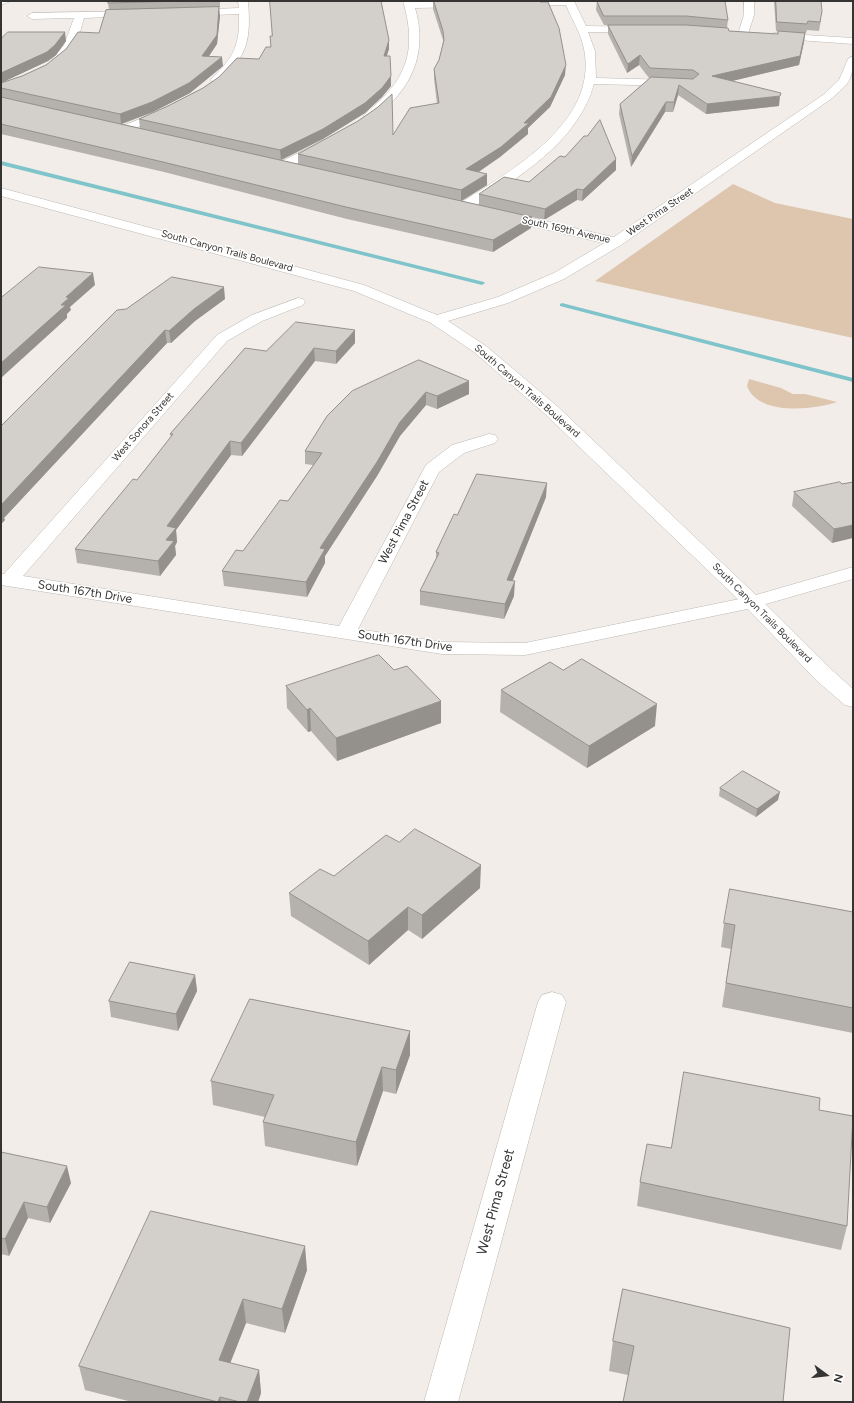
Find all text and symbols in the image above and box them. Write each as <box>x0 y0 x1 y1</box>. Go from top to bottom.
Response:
street label: West Pima Street <box>624 185 696 239</box>
street label: South 169th Avenue <box>521 214 611 246</box>
street label: South Canyon Trails Boulevard <box>160 228 294 274</box>
street label: South Canyon Trails Boulevard <box>472 342 582 440</box>
street label: West Sonora Street <box>110 390 176 464</box>
street label: West Pima Street <box>376 477 432 567</box>
street label: South Canyon Trails Boulevard <box>710 561 814 665</box>
street label: South 167th Drive <box>37 577 133 607</box>
street label: South 167th Drive <box>357 627 453 655</box>
street label: West Pima Street <box>474 1147 518 1257</box>
north arrow <box>806 1355 846 1395</box>
text: N <box>831 1372 845 1384</box>

